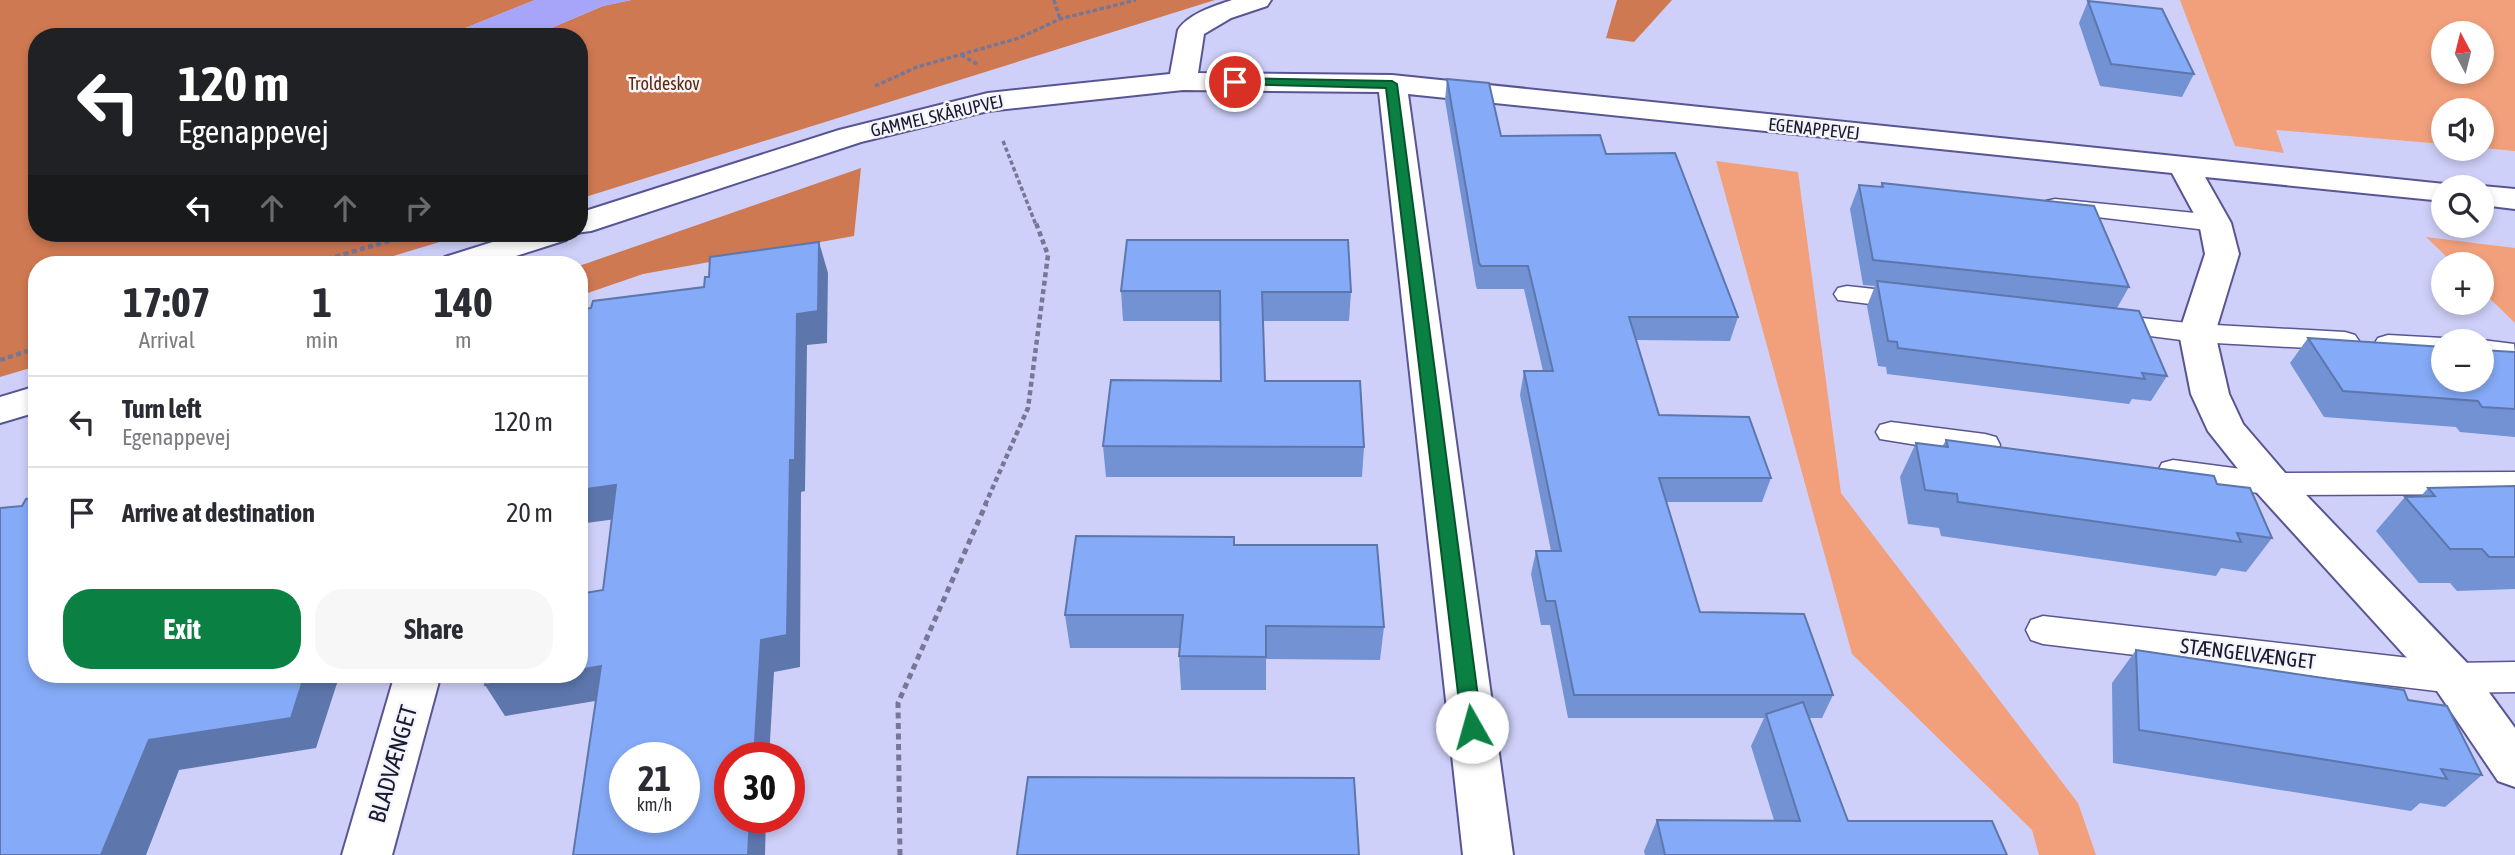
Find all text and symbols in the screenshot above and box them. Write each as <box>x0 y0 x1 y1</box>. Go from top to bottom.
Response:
north arrow <box>2431 21 2494 84</box>
map controls <box>2431 21 2494 392</box>
pin <box>1205 52 1265 112</box>
text: 120 m <box>178 55 289 111</box>
icon: left <box>63 56 154 147</box>
icon: arrive <box>1216 63 1254 101</box>
park label: Troldeskov <box>628 73 700 94</box>
street label: GAMMEL SKÅRUPVEJ <box>869 90 1005 141</box>
button: sound <box>2431 98 2494 161</box>
text: Egenappevej <box>178 113 329 150</box>
street label: EGENAPPEVEJ <box>1767 113 1861 144</box>
button: search <box>2431 175 2494 238</box>
icon: left <box>180 189 218 227</box>
icon: ahead <box>253 189 291 227</box>
icon: ahead <box>326 189 364 227</box>
icon: right <box>399 189 437 227</box>
button: + <box>2431 252 2494 315</box>
text: 17:07 <box>123 278 210 326</box>
text: 1 <box>312 278 332 326</box>
text: 140 <box>434 278 493 326</box>
text: Arrival <box>139 327 195 353</box>
text: min <box>306 327 339 353</box>
text: m <box>455 327 472 353</box>
button: − <box>2431 329 2494 392</box>
text: Turn left <box>122 394 202 424</box>
icon: left <box>63 403 101 441</box>
text: 120 m <box>494 407 553 437</box>
text: Egenappevej <box>122 424 231 450</box>
icon: arrive <box>63 494 101 532</box>
text: Arrive at destination <box>122 498 315 528</box>
text: 20 m <box>506 498 553 528</box>
button: Exit <box>63 589 301 669</box>
button: Share <box>315 589 553 669</box>
street label: STÆNGELVÆNGET <box>2179 633 2317 673</box>
position arrow <box>1435 690 1509 764</box>
street label: BLADVÆNGET <box>363 702 422 826</box>
speed limit sign: 30 <box>714 742 805 833</box>
text: 21 <box>638 758 671 798</box>
text: km/h <box>637 794 672 815</box>

